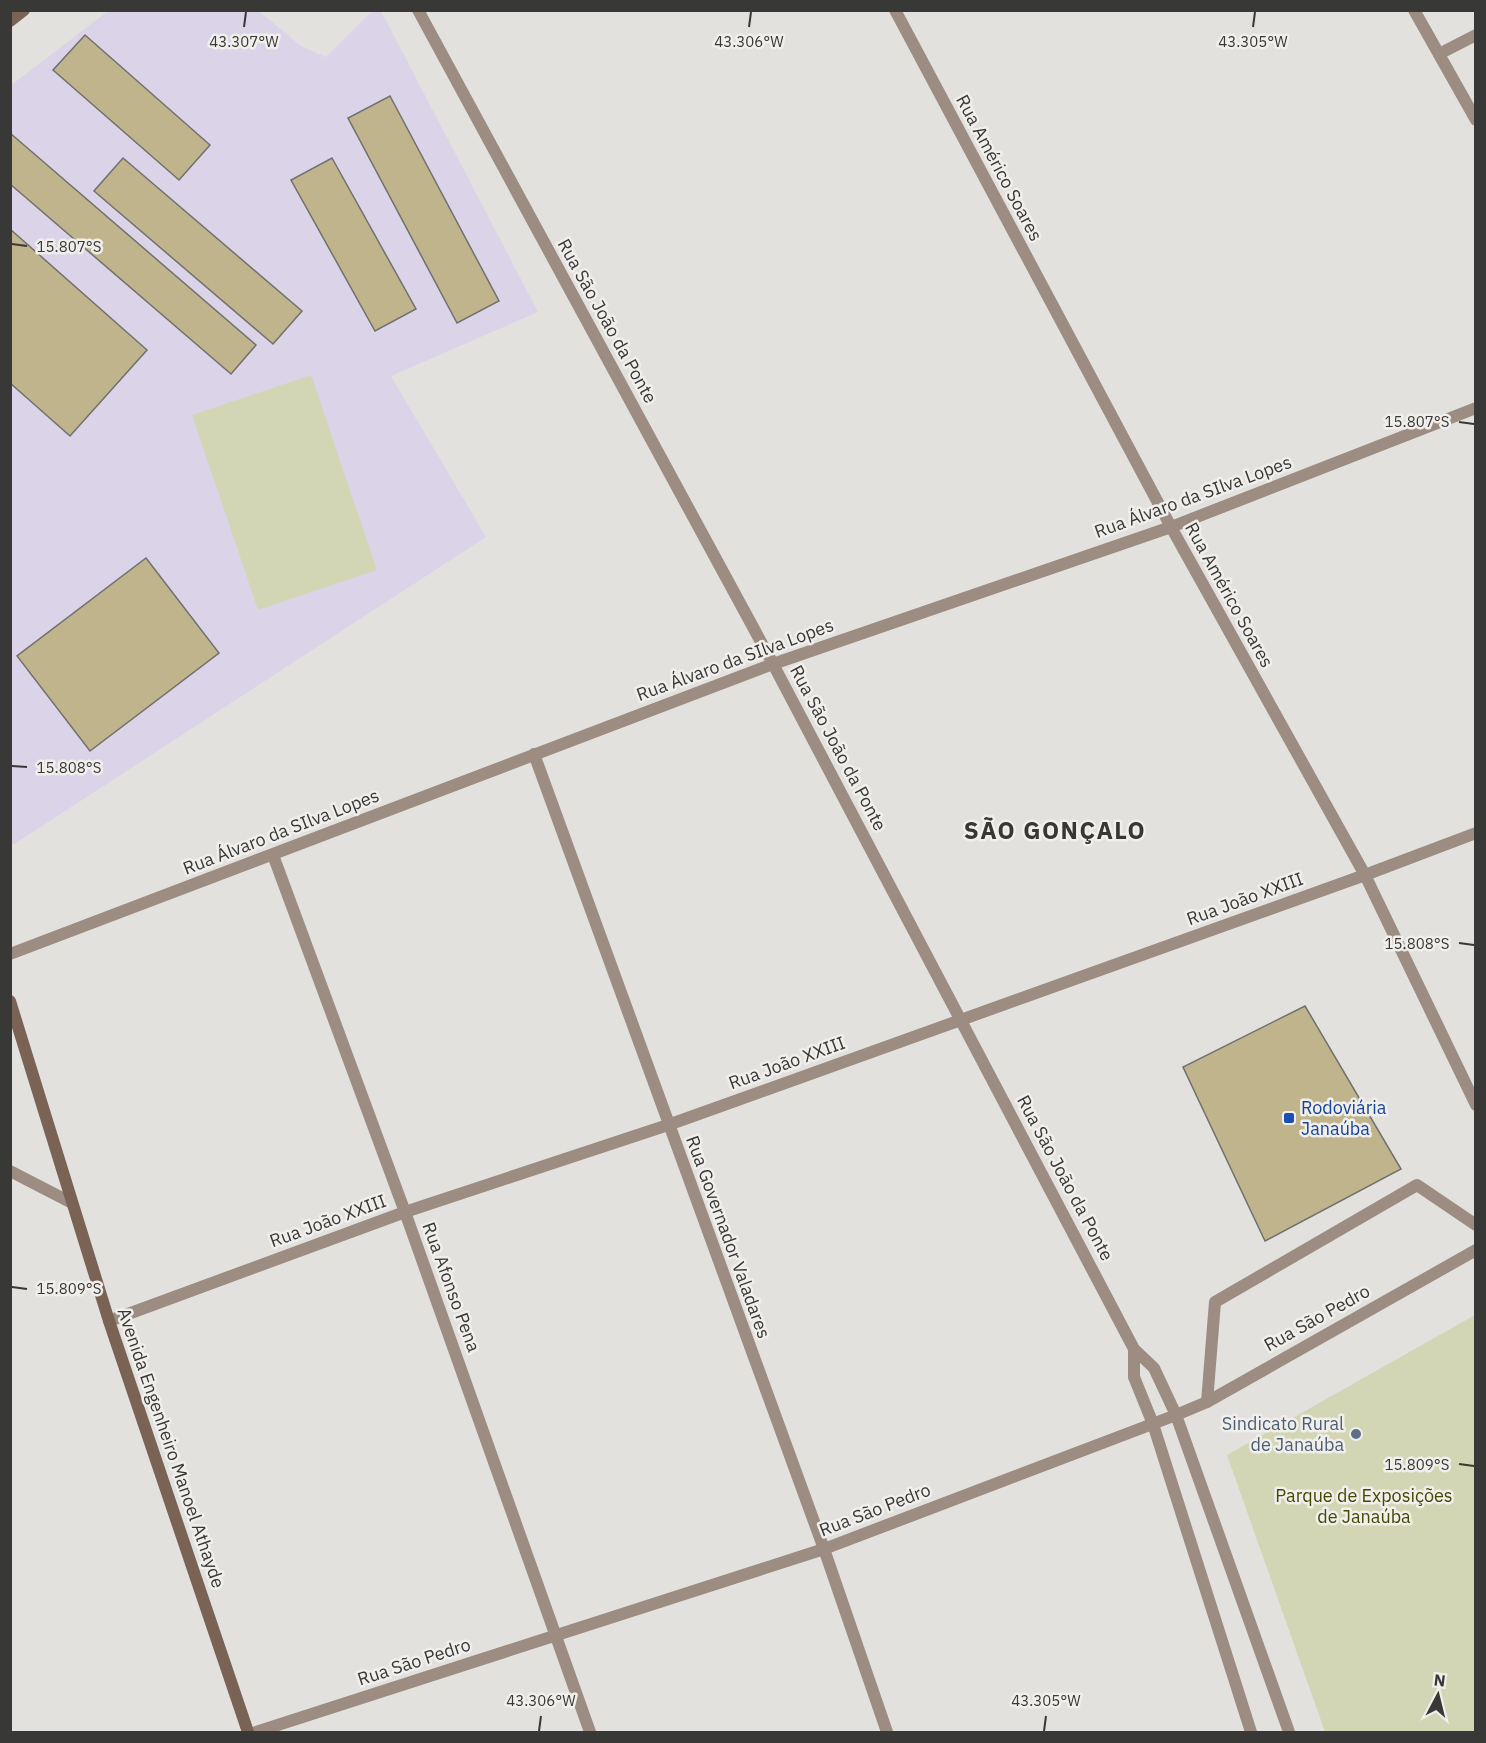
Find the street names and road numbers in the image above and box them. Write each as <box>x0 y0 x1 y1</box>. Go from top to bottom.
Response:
street label: Rua Américo Soares <box>951 91 1048 245</box>
street label: Rua São João da Ponte <box>553 235 662 407</box>
street label: Rua Álvaro da SIlva Lopes <box>1091 450 1295 543</box>
street label: Rua Américo Soares <box>1180 518 1279 671</box>
street label: Rua Álvaro da SIlva Lopes <box>633 613 837 706</box>
street label: Rua São João da Ponte <box>785 661 892 835</box>
street label: Rua Álvaro da SIlva Lopes <box>179 783 382 880</box>
street label: Rua João XXIII <box>1183 867 1306 930</box>
street label: Rua João XXIII <box>725 1031 848 1094</box>
street label: Rua São João da Ponte <box>1012 1091 1119 1265</box>
street label: Rua Governador Valadares <box>681 1132 776 1341</box>
street label: Rua João XXIII <box>266 1189 389 1252</box>
street label: Rua Afonso Pena <box>417 1219 486 1355</box>
street label: Rua São Pedro <box>1260 1279 1374 1356</box>
street label: Avenida Engenheiro Manoel Athayde <box>113 1305 230 1591</box>
street label: Rua São Pedro <box>816 1478 934 1541</box>
street label: Rua São Pedro <box>354 1632 473 1691</box>

